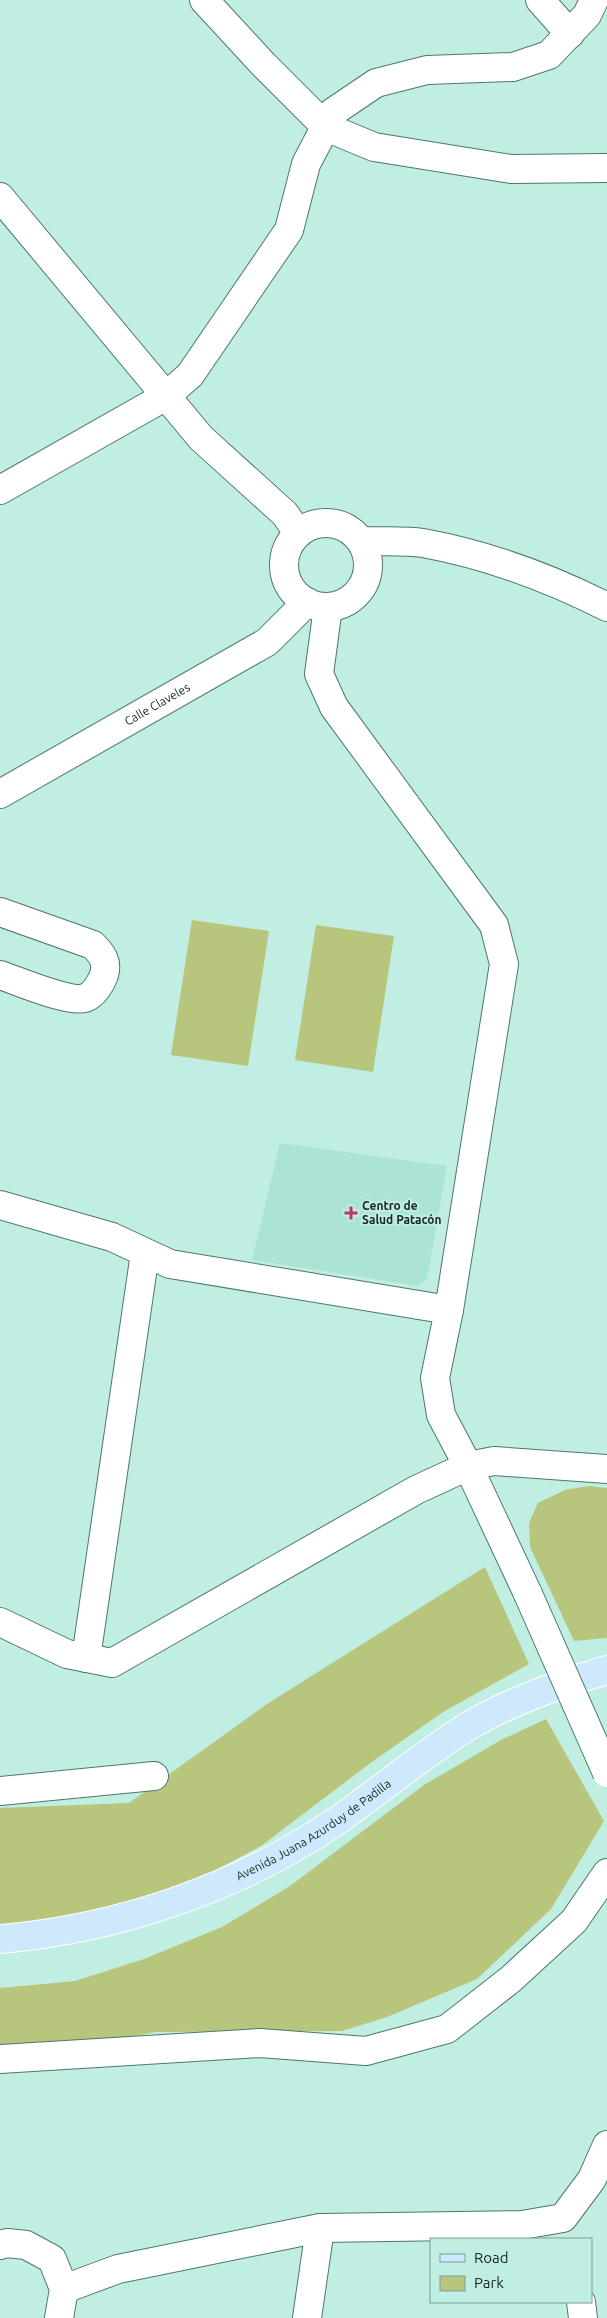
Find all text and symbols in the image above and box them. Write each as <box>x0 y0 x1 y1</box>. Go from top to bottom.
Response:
street label: Calle Claveles <box>122 680 192 728</box>
place label: Centro de Salud Patacón <box>362 1199 441 1226</box>
marker: Centro de Salud Patacón <box>344 1206 358 1220</box>
street label: Avenida Juana Azurduy de Padilla <box>234 1777 393 1882</box>
legend <box>430 2238 592 2303</box>
text: Road <box>474 2249 509 2266</box>
text: Park <box>474 2274 504 2291</box>

